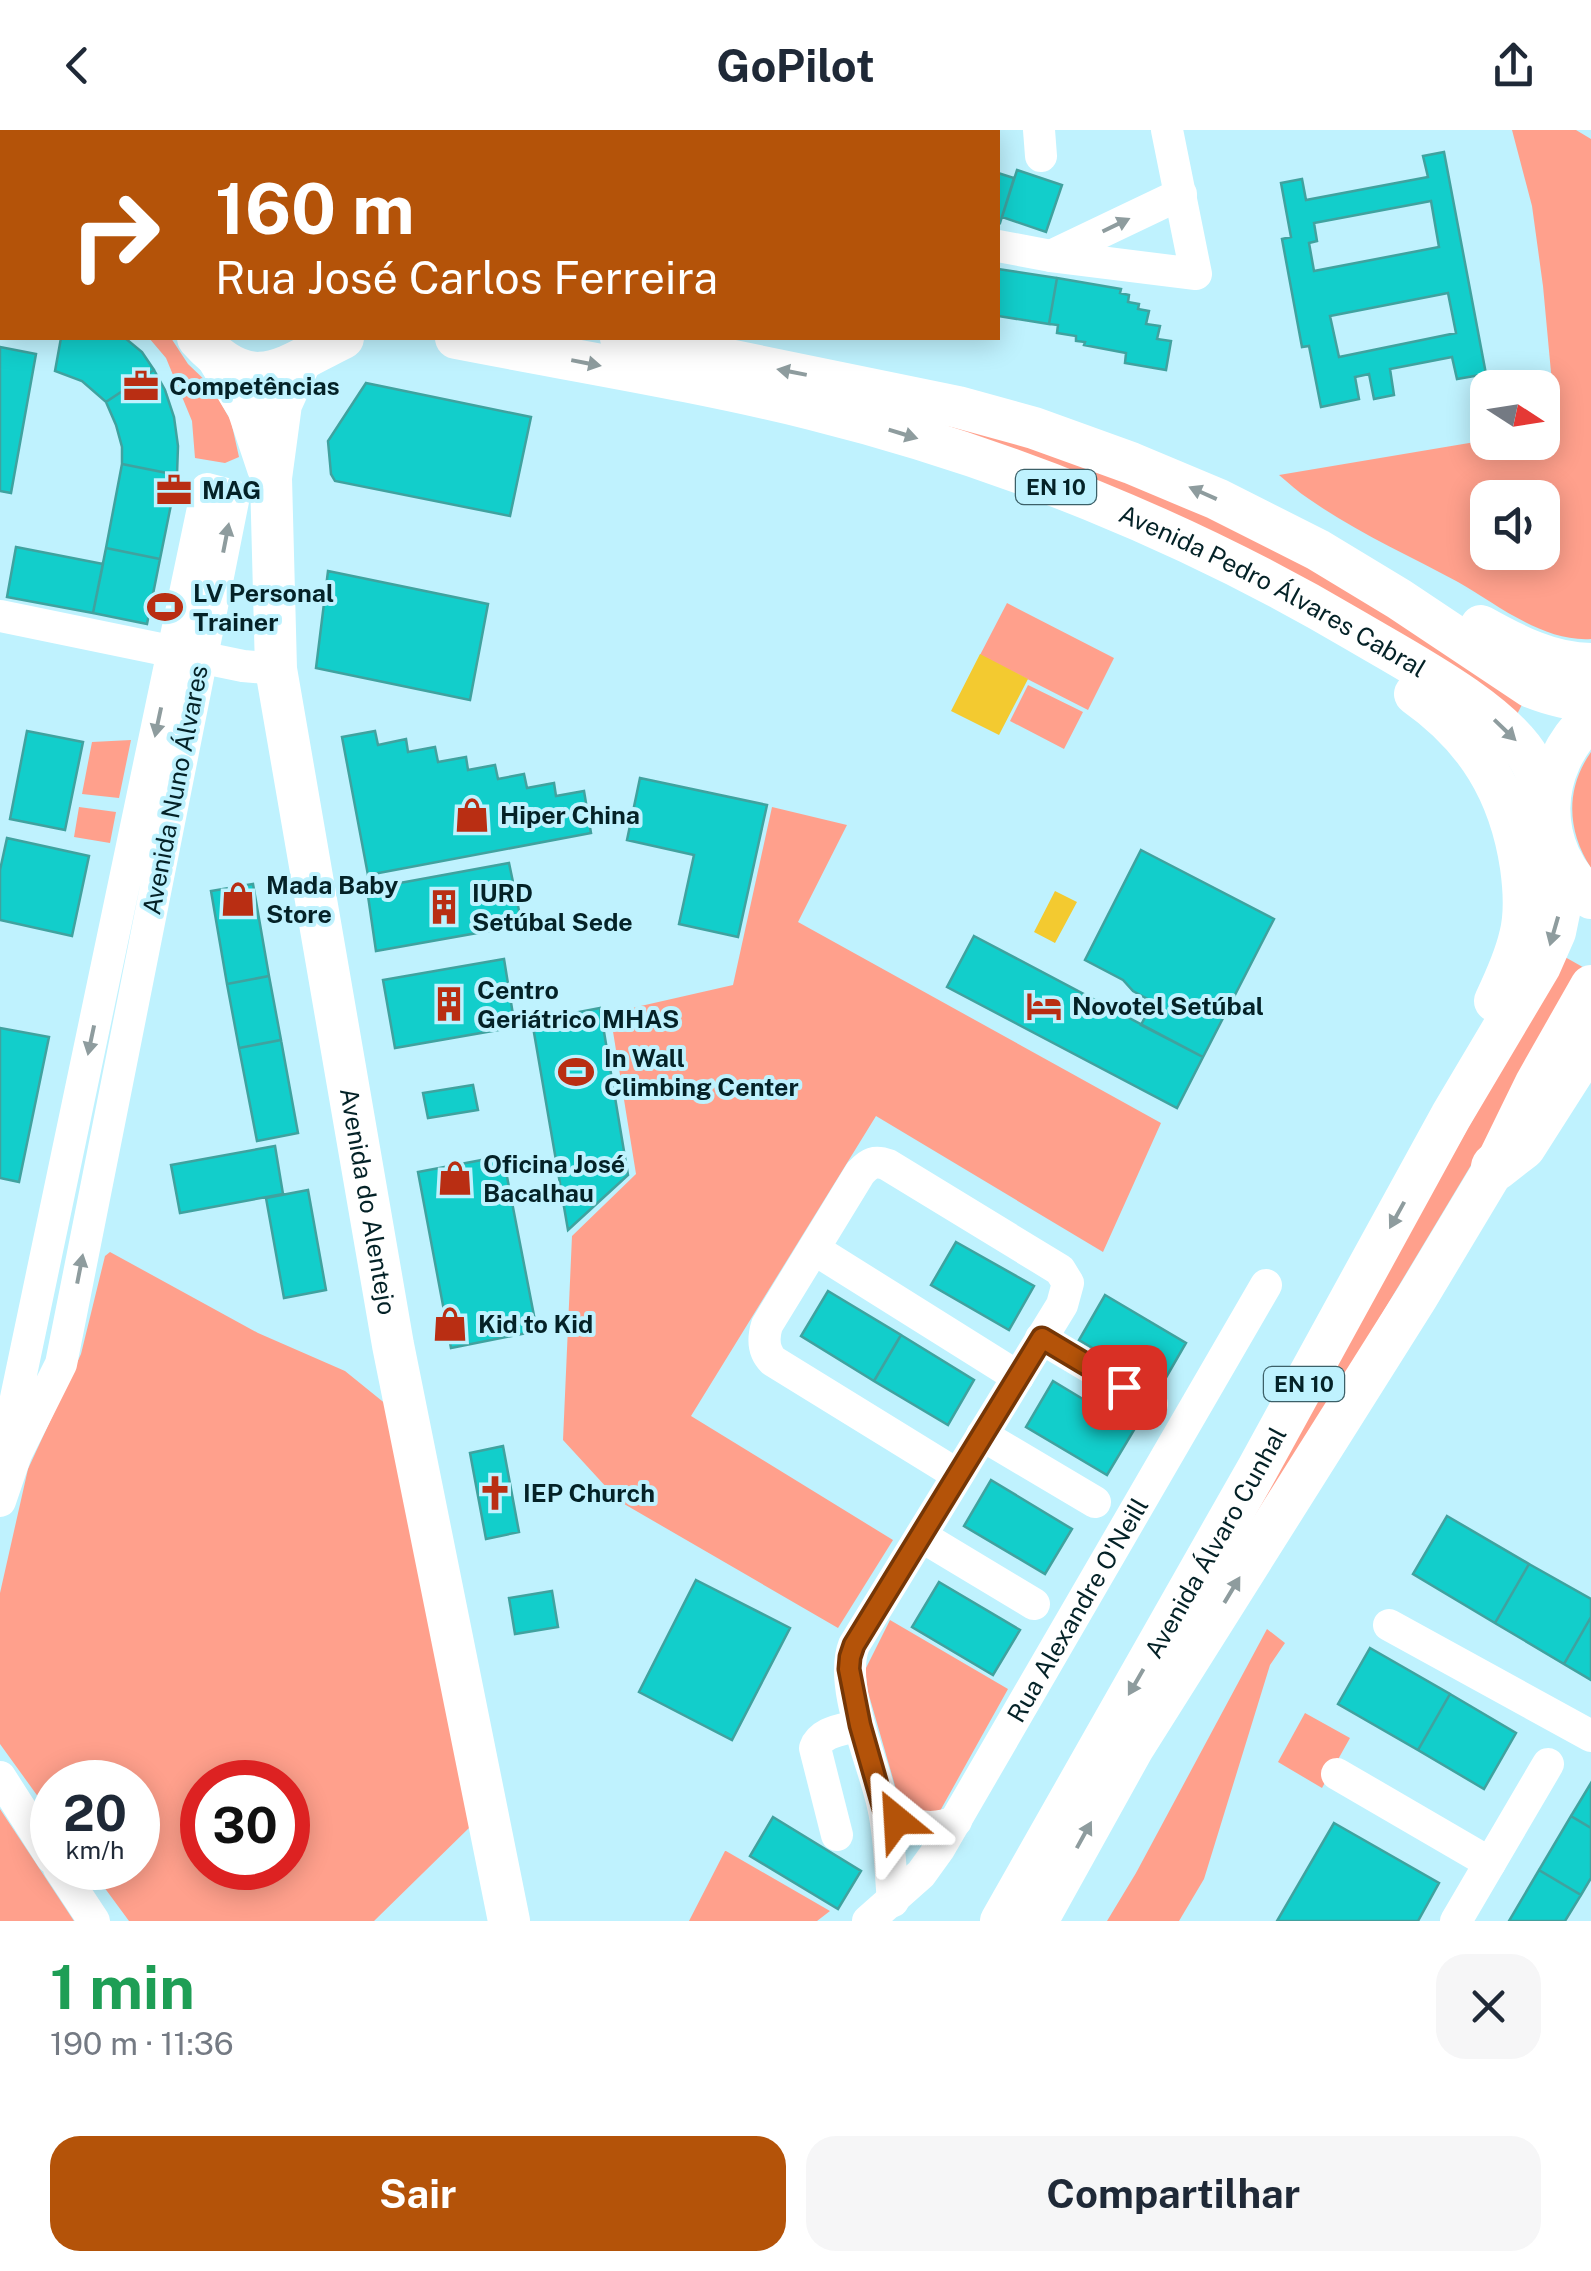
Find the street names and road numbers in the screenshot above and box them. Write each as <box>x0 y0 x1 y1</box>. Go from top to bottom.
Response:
road number: EN 10 <box>1016 470 1096 504</box>
street label: Avenida Pedro Álvares Cabral <box>1115 498 1432 683</box>
street label: Avenida Nuno Álvares <box>136 663 214 917</box>
street label: Avenida do Alentejo <box>334 1085 403 1317</box>
road number: EN 10 <box>1264 1367 1344 1401</box>
street label: Avenida Álvaro Cunhal <box>1138 1422 1293 1664</box>
street label: Rua Alexandre O'Neill <box>1001 1492 1154 1727</box>

